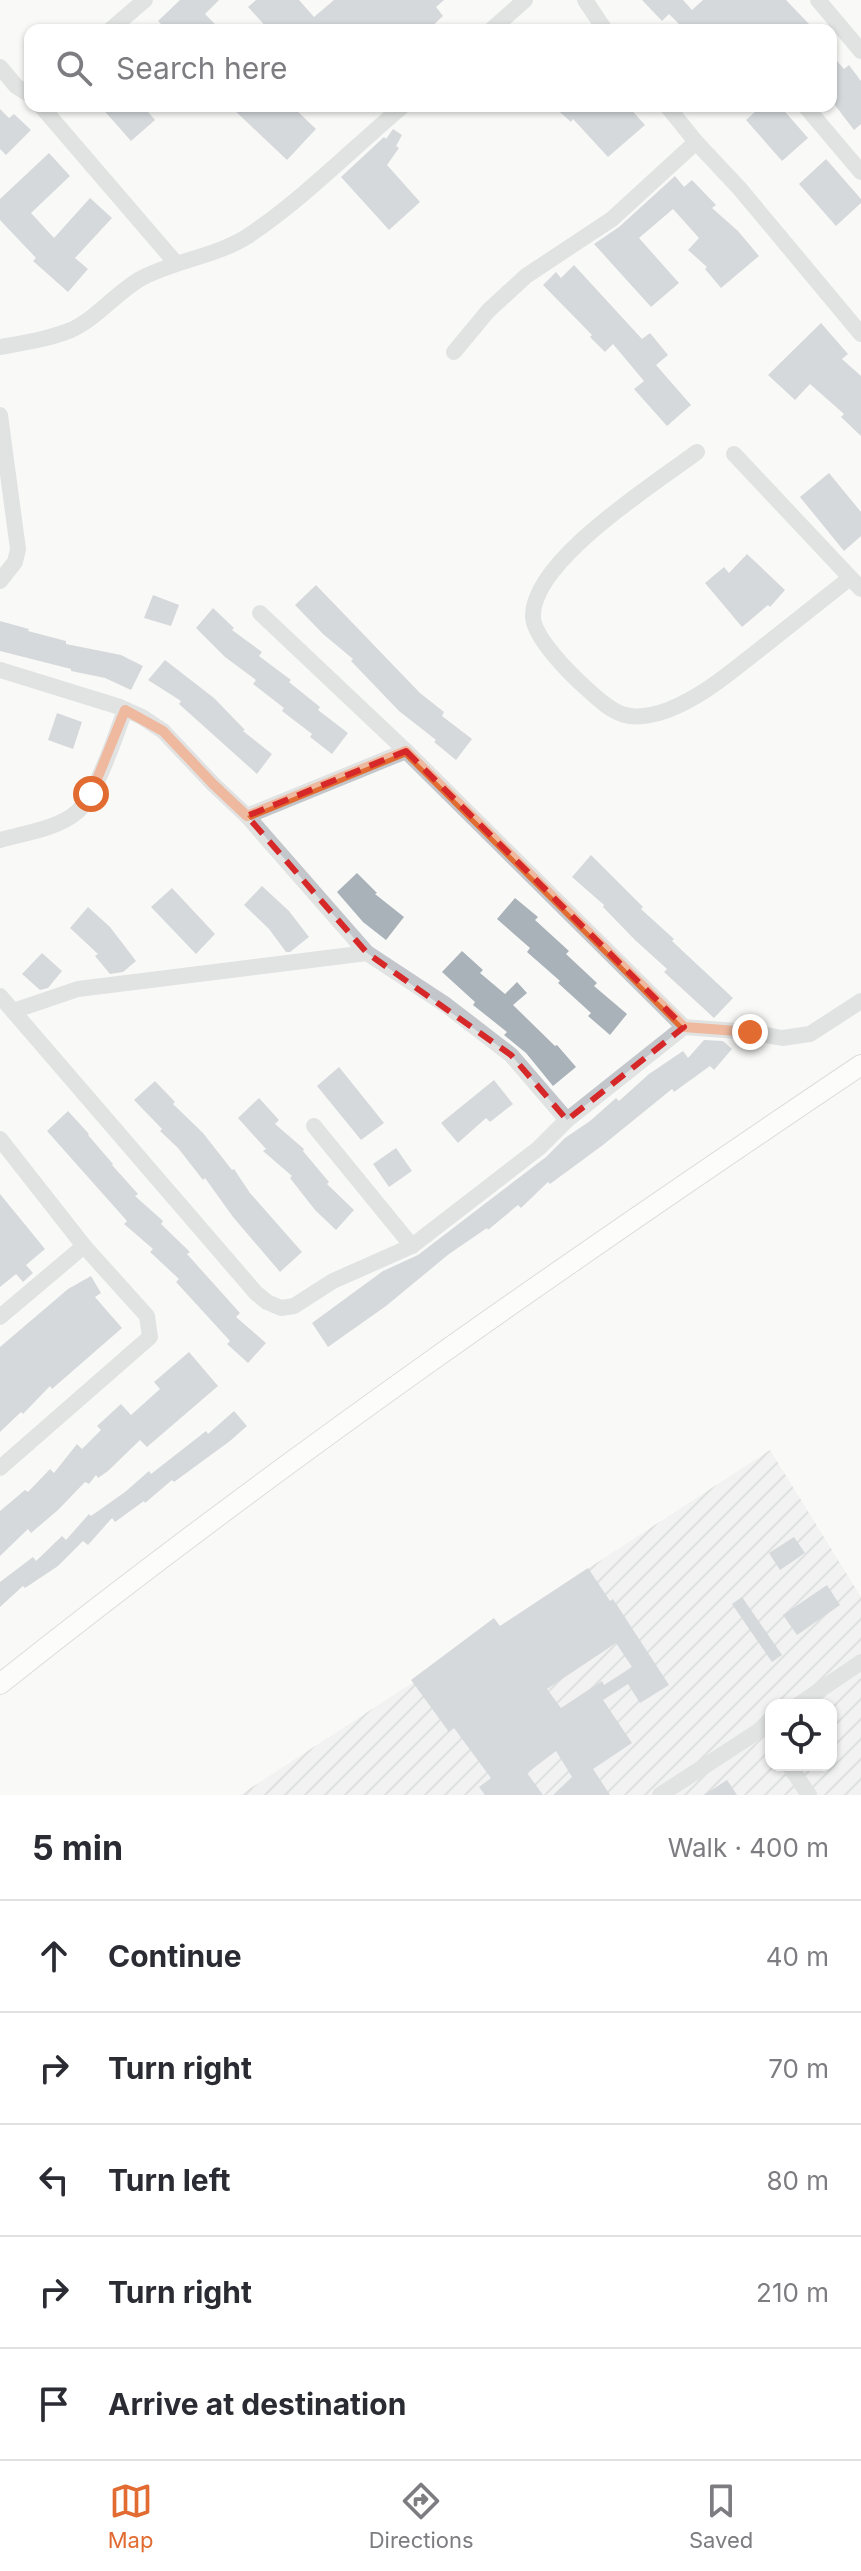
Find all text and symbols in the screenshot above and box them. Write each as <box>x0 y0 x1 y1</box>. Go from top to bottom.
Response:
search box <box>24 24 837 112</box>
icon: search <box>52 46 96 90</box>
text: Search here <box>116 50 288 86</box>
route start <box>73 776 109 812</box>
route end <box>732 1014 768 1050</box>
map controls <box>765 1699 837 1771</box>
button: locate <box>765 1699 837 1771</box>
text: 5 min <box>32 1827 123 1868</box>
text: Walk · 400 m <box>668 1832 829 1863</box>
icon: ahead <box>32 1934 76 1978</box>
text: Continue <box>108 1938 242 1974</box>
text: 40 m <box>766 1941 829 1972</box>
icon: right <box>32 2046 76 2090</box>
text: Turn right <box>108 2050 252 2086</box>
text: 70 m <box>768 2053 829 2084</box>
icon: left <box>32 2158 76 2202</box>
text: Turn left <box>108 2162 230 2198</box>
text: 80 m <box>766 2165 829 2196</box>
icon: right <box>32 2270 76 2314</box>
text: Turn right <box>108 2274 252 2310</box>
text: 210 m <box>756 2277 829 2308</box>
icon: arrive <box>32 2382 76 2426</box>
text: Arrive at destination <box>108 2386 406 2422</box>
tab: Map <box>108 2479 153 2553</box>
tab: Directions <box>369 2479 474 2553</box>
tab: Saved <box>689 2479 753 2553</box>

